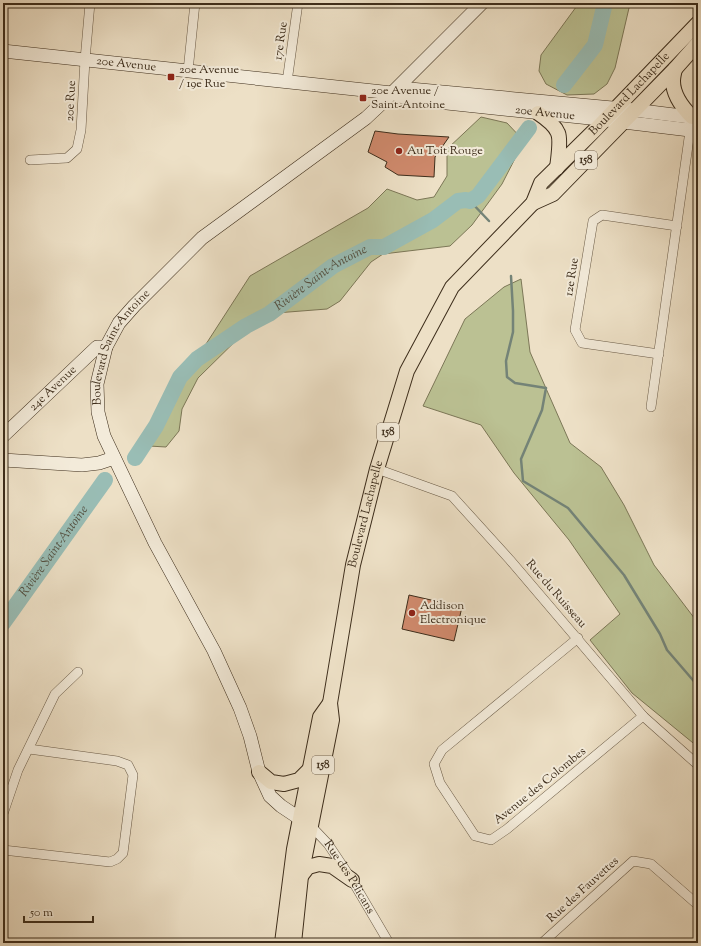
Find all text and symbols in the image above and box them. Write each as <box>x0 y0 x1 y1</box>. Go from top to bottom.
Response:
street label: 17e Rue <box>269 20 293 61</box>
street label: Boulevard Lachapelle <box>585 48 675 140</box>
street label: 20e Avenue <box>95 52 158 77</box>
place label: 20e Avenue / 19e Rue <box>179 61 240 93</box>
marker: 20e Avenue / 19e Rue <box>166 72 176 82</box>
street label: 20e Rue <box>61 80 81 122</box>
place label: 20e Avenue / Saint-Antoine <box>371 82 445 114</box>
marker: 20e Avenue / Saint-Antoine <box>358 93 368 103</box>
street label: 20e Avenue <box>514 101 576 125</box>
place label: Au Toit Rouge <box>407 142 483 160</box>
marker: Au Toit Rouge <box>394 146 404 156</box>
road number: 158 <box>575 151 597 169</box>
water label: Rivière Saint-Antoine <box>271 241 371 316</box>
street label: 12e Rue <box>560 256 584 297</box>
street label: Boulevard Saint-Antoine <box>88 285 155 406</box>
street label: 24e Avenue <box>25 361 81 416</box>
road number: 158 <box>377 423 399 441</box>
street label: Boulevard Lachapelle <box>344 458 388 570</box>
water label: Rivière Saint-Antoine <box>15 502 93 601</box>
street label: Rue du Ruisseau <box>521 556 591 632</box>
place label: Addison Electronique <box>420 597 487 629</box>
marker: Addison Electronique <box>407 608 417 618</box>
street label: Avenue des Colombes <box>490 743 590 829</box>
road number: 158 <box>312 756 334 774</box>
street label: Rue des Pélicans <box>319 837 379 918</box>
street label: Rue des Fauvettes <box>543 852 623 927</box>
scale bar <box>24 898 93 924</box>
text: 50 m <box>29 904 53 922</box>

